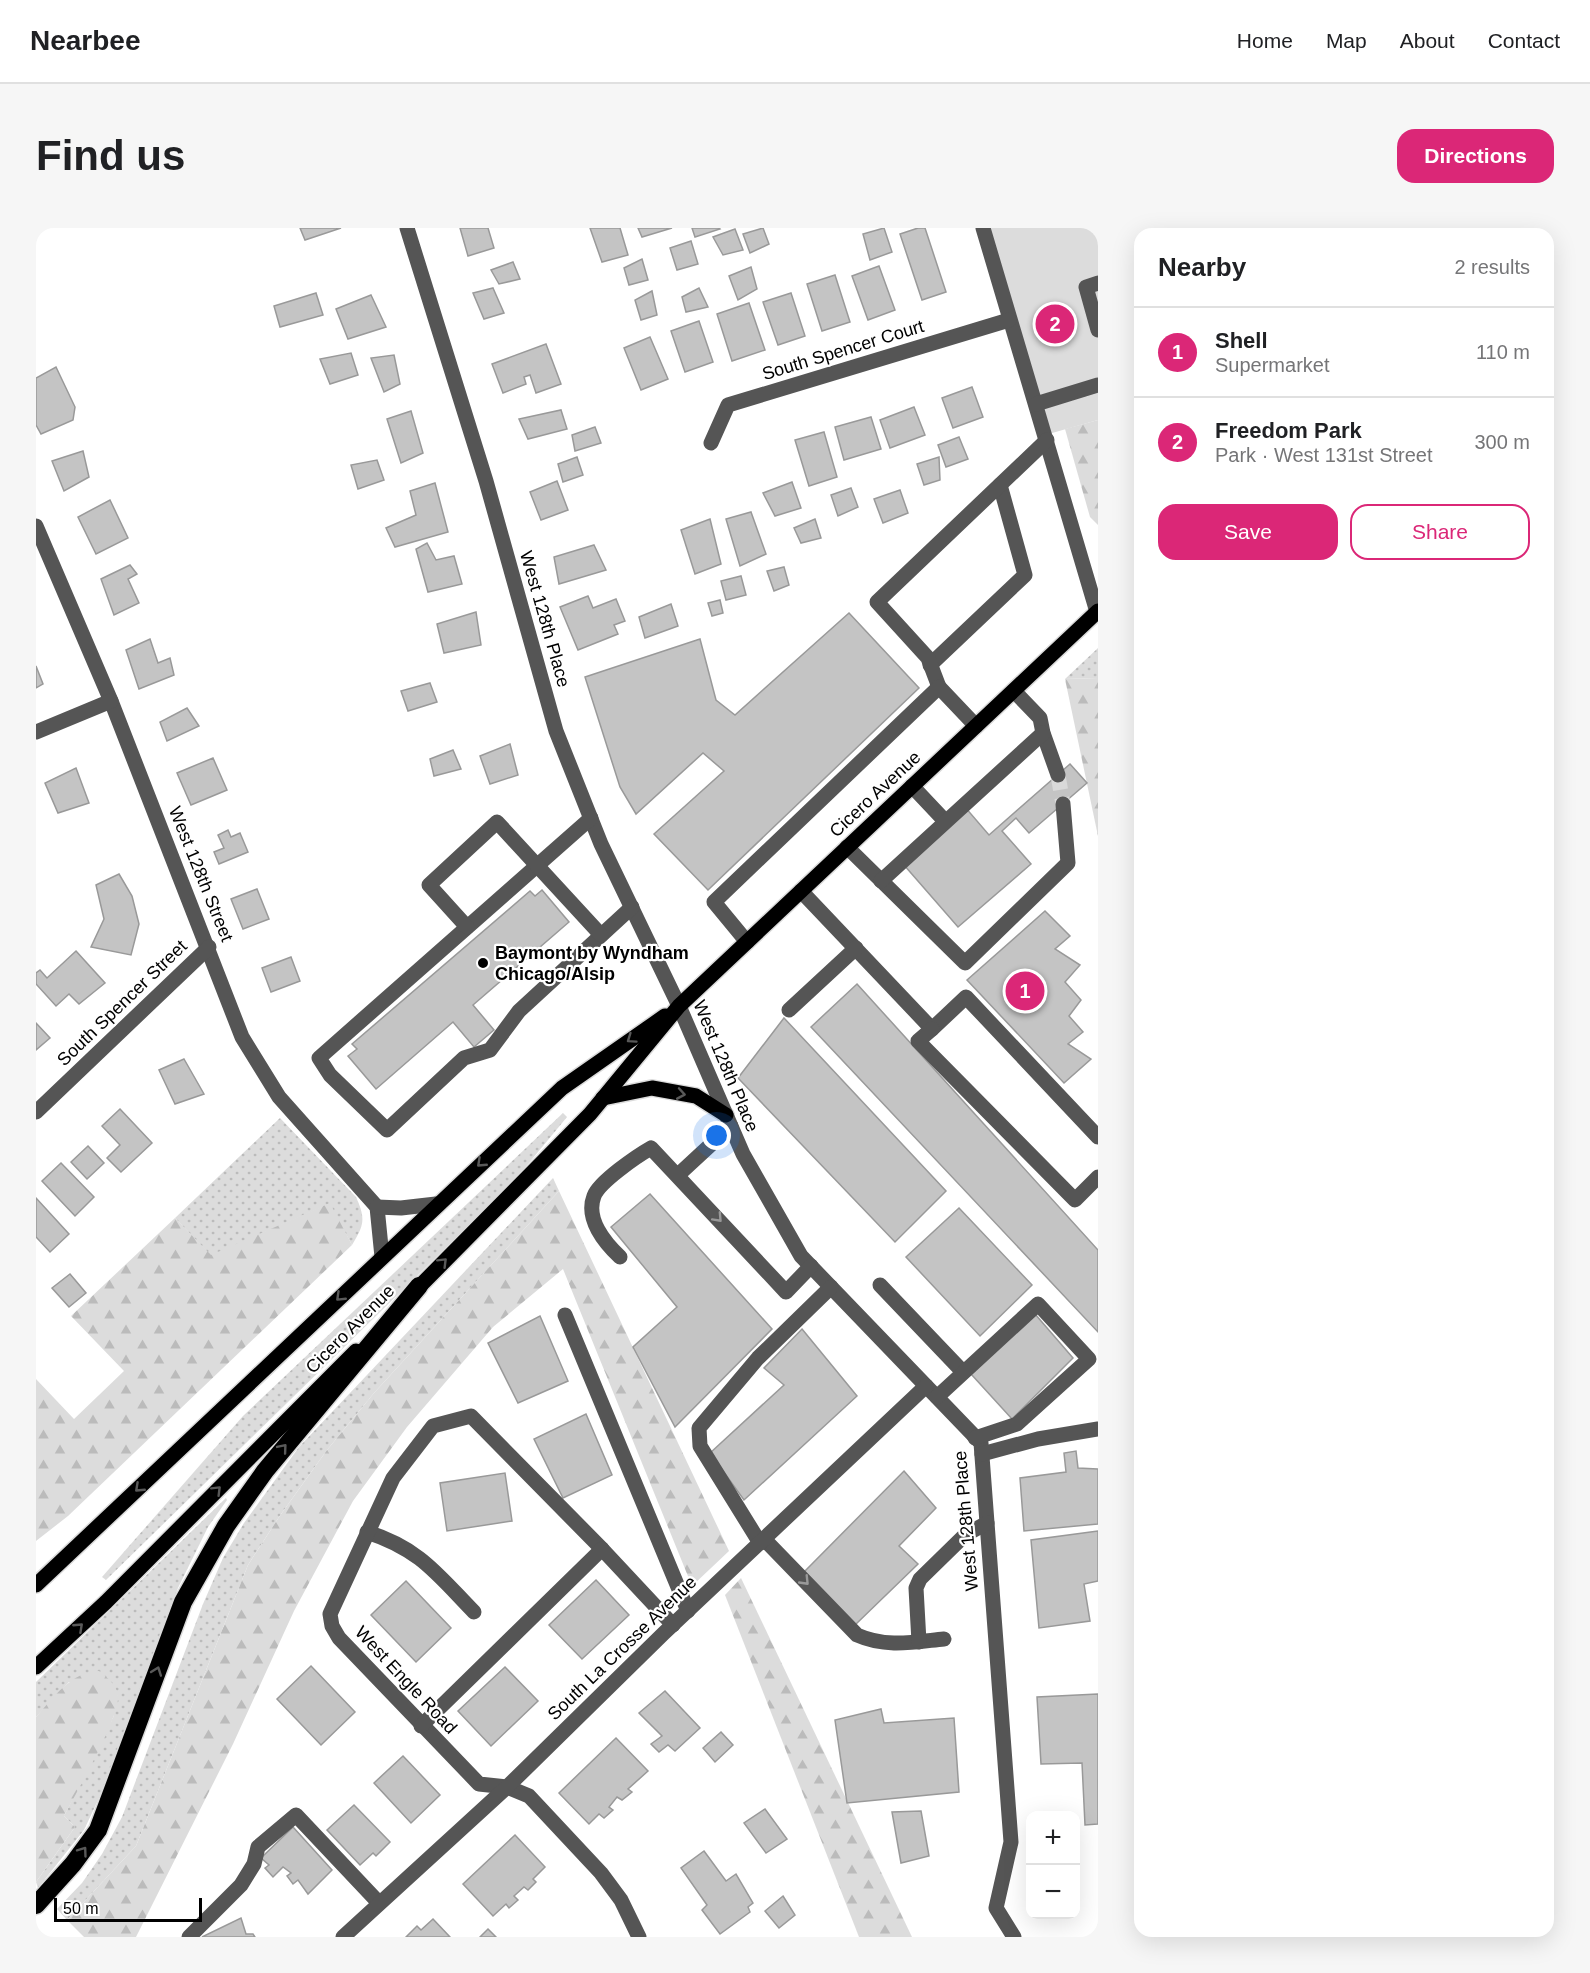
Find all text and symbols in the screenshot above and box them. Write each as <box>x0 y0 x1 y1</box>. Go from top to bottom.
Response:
text: Nearbee <box>30 25 141 56</box>
text: Home <box>1237 29 1293 52</box>
text: Map <box>1326 29 1367 52</box>
text: About <box>1400 29 1455 52</box>
text: Contact <box>1488 29 1560 52</box>
button: Directions <box>1397 129 1554 183</box>
text: Find us <box>36 132 185 179</box>
text: Nearby <box>1158 252 1246 282</box>
text: 2 results <box>1454 256 1530 278</box>
pin: 2 <box>1036 302 1074 346</box>
street label: South Spencer Court <box>760 316 926 384</box>
text: Shell <box>1215 328 1268 353</box>
text: 1 <box>1172 341 1183 363</box>
text: 110 m <box>1476 341 1530 363</box>
text: Supermarket <box>1215 354 1330 376</box>
text: Freedom Park <box>1215 418 1362 443</box>
text: 2 <box>1172 431 1183 453</box>
text: 300 m <box>1474 431 1530 453</box>
text: Park · West 131st Street <box>1215 444 1433 466</box>
button: Save <box>1158 504 1338 560</box>
button: Share <box>1350 504 1530 560</box>
street label: West 128th Place <box>516 549 574 689</box>
street label: Cicero Avenue <box>825 747 925 841</box>
street label: West 128th Street <box>165 804 237 944</box>
street label: South Spencer Street <box>53 936 191 1070</box>
place label: Baymont by Wyndham Chicago/Alsip <box>495 943 689 984</box>
marker: Baymont by Wyndham Chicago/Alsip <box>476 956 490 970</box>
pin: 1 <box>1006 968 1044 1014</box>
street label: West 128th Place <box>689 997 763 1135</box>
one-way arrow <box>627 1032 638 1043</box>
one-way arrow <box>676 1087 686 1100</box>
your location <box>702 1121 731 1150</box>
one-way arrow <box>477 1156 488 1167</box>
one-way arrow <box>711 1211 722 1222</box>
one-way arrow <box>436 1259 447 1270</box>
street label: Cicero Avenue <box>302 1281 398 1377</box>
one-way arrow <box>336 1290 346 1301</box>
one-way arrow <box>276 1444 287 1455</box>
street label: West 128th Place <box>950 1450 982 1592</box>
one-way arrow <box>135 1481 146 1492</box>
one-way arrow <box>210 1487 221 1498</box>
street label: South La Crosse Avenue <box>544 1572 700 1724</box>
one-way arrow <box>798 1574 809 1584</box>
street label: West Engle Road <box>351 1622 461 1738</box>
one-way arrow <box>72 1624 83 1635</box>
one-way arrow <box>150 1667 162 1678</box>
map controls <box>1026 1811 1080 1919</box>
button: + <box>1026 1811 1080 1865</box>
one-way arrow <box>75 1846 86 1857</box>
button: − <box>1026 1865 1080 1919</box>
scale bar <box>54 1895 202 1922</box>
text: 50 m <box>63 1900 99 1917</box>

